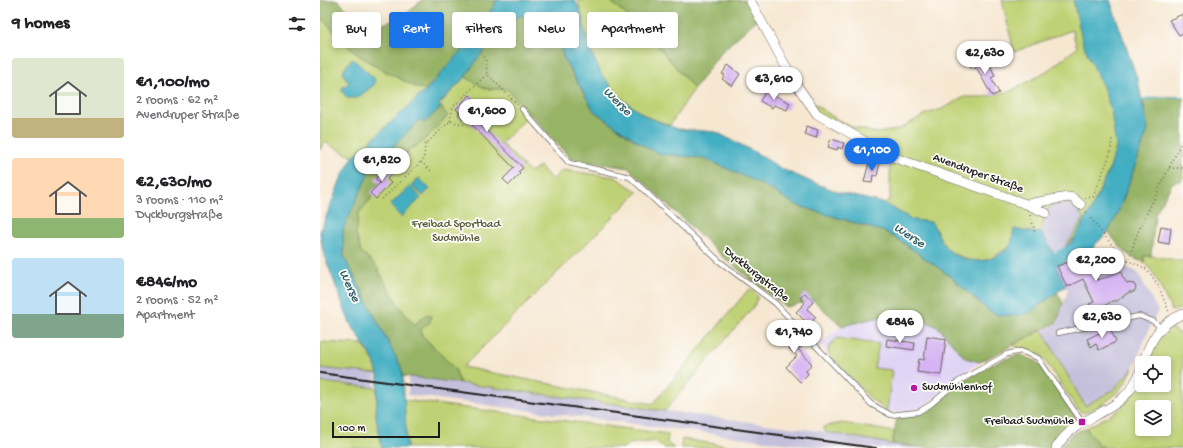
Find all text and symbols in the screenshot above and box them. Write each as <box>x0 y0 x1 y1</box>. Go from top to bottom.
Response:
chip: Buy <box>332 12 381 48</box>
chip: Rent <box>389 12 444 48</box>
chip: Filters <box>452 12 516 48</box>
chip: New <box>524 12 579 48</box>
chip: Apartment <box>587 12 678 48</box>
icon: filters <box>286 13 308 35</box>
text: 9 homes <box>12 14 70 34</box>
pin: €2,630 <box>952 41 1018 75</box>
text: €2,630 <box>966 46 1004 61</box>
pin: €3,610 <box>741 67 807 101</box>
text: €3,610 <box>755 72 793 87</box>
text: €1,100/mo <box>136 73 209 93</box>
icon: home <box>44 74 92 122</box>
water label: Werse <box>600 85 635 120</box>
text: 2 rooms · 62 m² <box>136 93 218 108</box>
pin: €1,600 <box>454 99 520 133</box>
text: €1,600 <box>468 104 506 119</box>
text: Avendruper Straße <box>136 108 239 123</box>
pin: €1,100 <box>839 138 905 172</box>
text: €1,100 <box>853 143 891 158</box>
pin: €1,820 <box>349 148 415 182</box>
street label: Avendruper Straße <box>931 151 1026 197</box>
text: €1,820 <box>363 153 401 168</box>
text: €2,630/mo <box>136 173 212 193</box>
icon: home <box>44 174 92 222</box>
text: 3 rooms · 110 m² <box>136 193 224 208</box>
text: Dyckburgstraße <box>136 208 223 223</box>
park label: Freibad Sportbad Sudmühle <box>411 218 501 246</box>
water label: Werse <box>891 220 928 252</box>
street label: Dyckburgstraße <box>720 244 792 306</box>
pin: €2,200 <box>1063 248 1129 282</box>
text: €2,200 <box>1076 253 1116 268</box>
water label: Werse <box>335 267 363 306</box>
text: €846/mo <box>136 273 197 293</box>
icon: home <box>44 274 92 322</box>
text: 2 rooms · 52 m² <box>136 293 218 308</box>
pin: €2,630 <box>1069 305 1135 339</box>
text: Apartment <box>136 308 195 323</box>
pin: €846 <box>876 310 924 344</box>
text: €2,630 <box>1083 310 1121 325</box>
text: €846 <box>886 315 914 330</box>
pin: €1,740 <box>761 320 827 354</box>
text: €1,740 <box>775 325 813 340</box>
map controls <box>1135 356 1171 436</box>
button: locate <box>1135 356 1171 392</box>
place label: Sudmühlenhof <box>922 381 993 395</box>
marker: Sudmühlenhof <box>909 383 919 393</box>
button: layers <box>1135 400 1171 436</box>
place label: Freibad Sudmühle <box>983 415 1075 429</box>
marker: Freibad Sudmühle <box>1077 417 1087 427</box>
scale bar <box>332 420 440 439</box>
text: 100 m <box>338 423 365 435</box>

